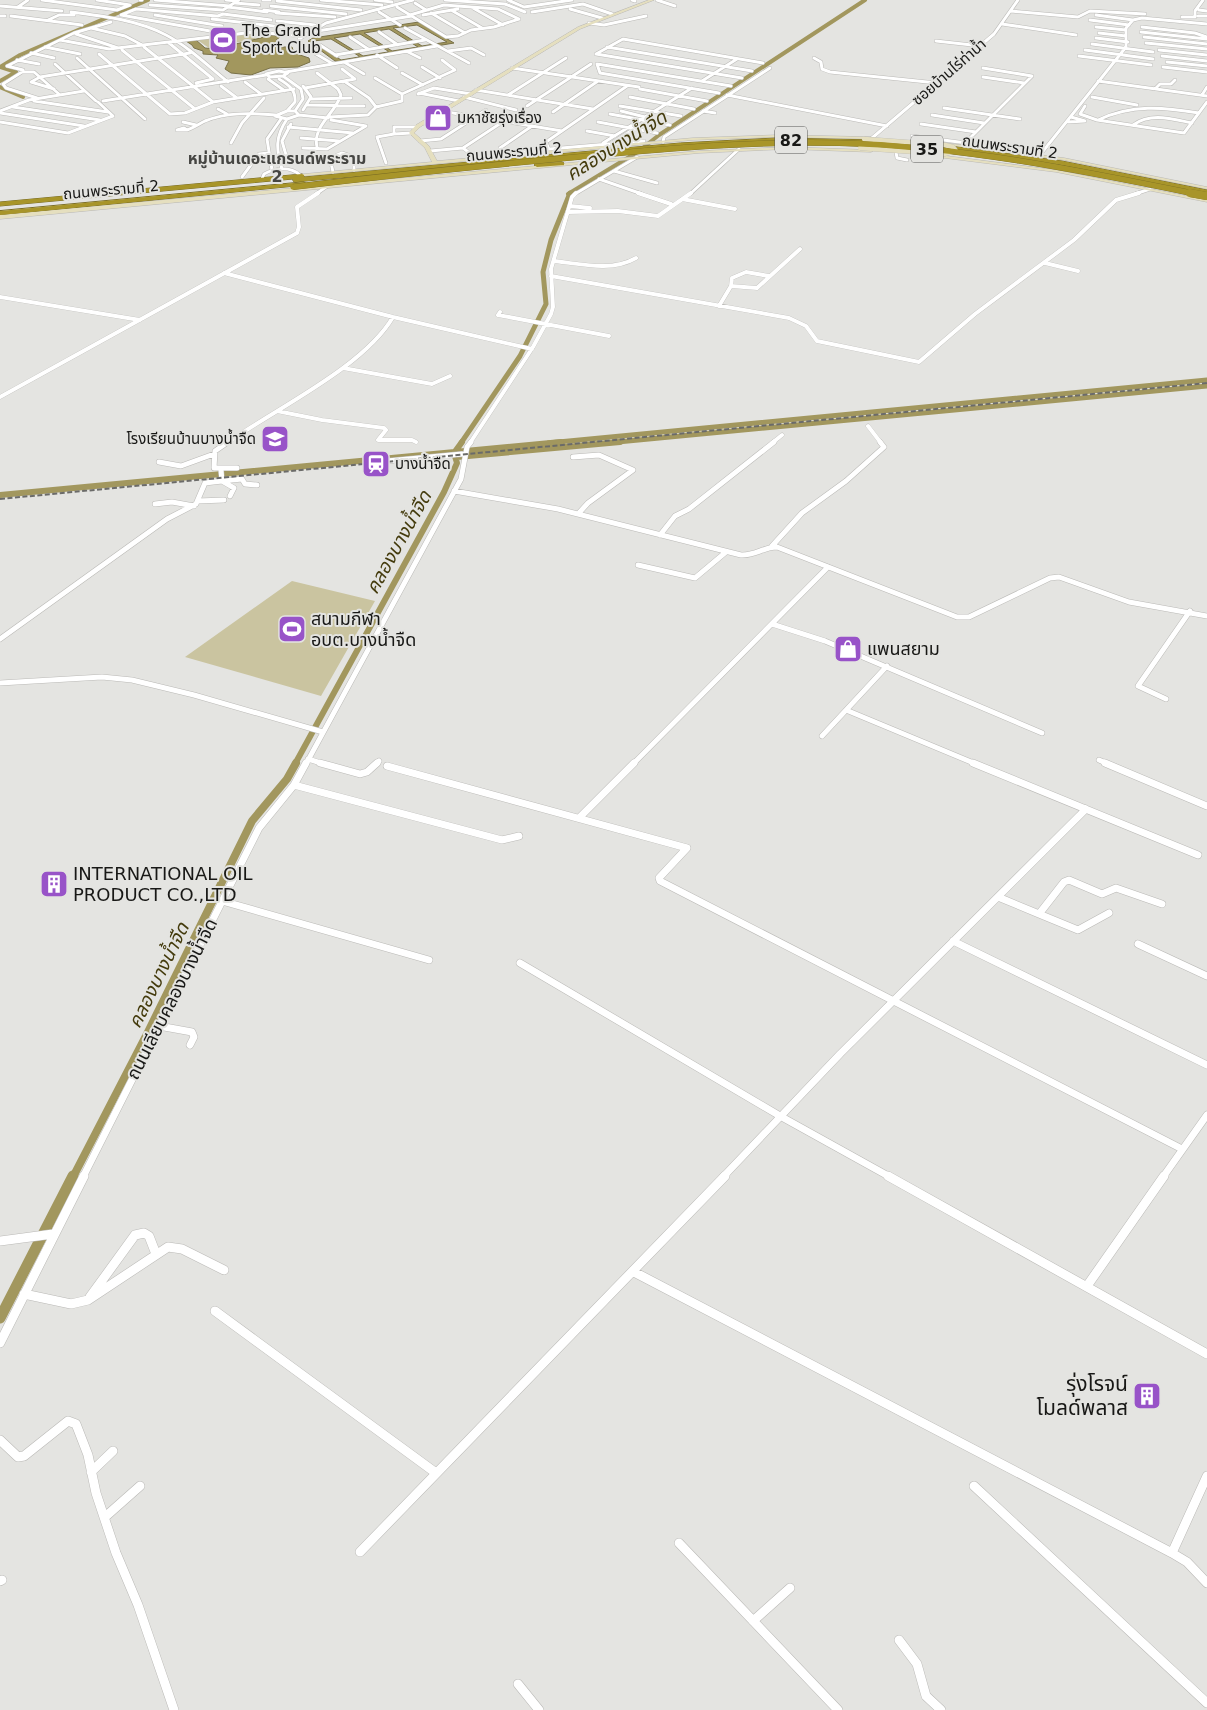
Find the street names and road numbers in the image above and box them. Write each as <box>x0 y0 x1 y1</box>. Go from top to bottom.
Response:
street label: ซอยบ้านไร่ท่าน้ำ <box>907 33 990 109</box>
road number: 82 <box>775 126 807 154</box>
street label: ถนนพระรามที่ 2 <box>961 129 1059 163</box>
road number: 35 <box>911 136 943 162</box>
street label: ถนนพระรามที่ 2 <box>465 137 563 165</box>
street label: ถนนพระรามที่ 2 <box>62 175 160 203</box>
street label: ถนนเลียบคลองบางน้ำจืด <box>120 914 221 1083</box>

